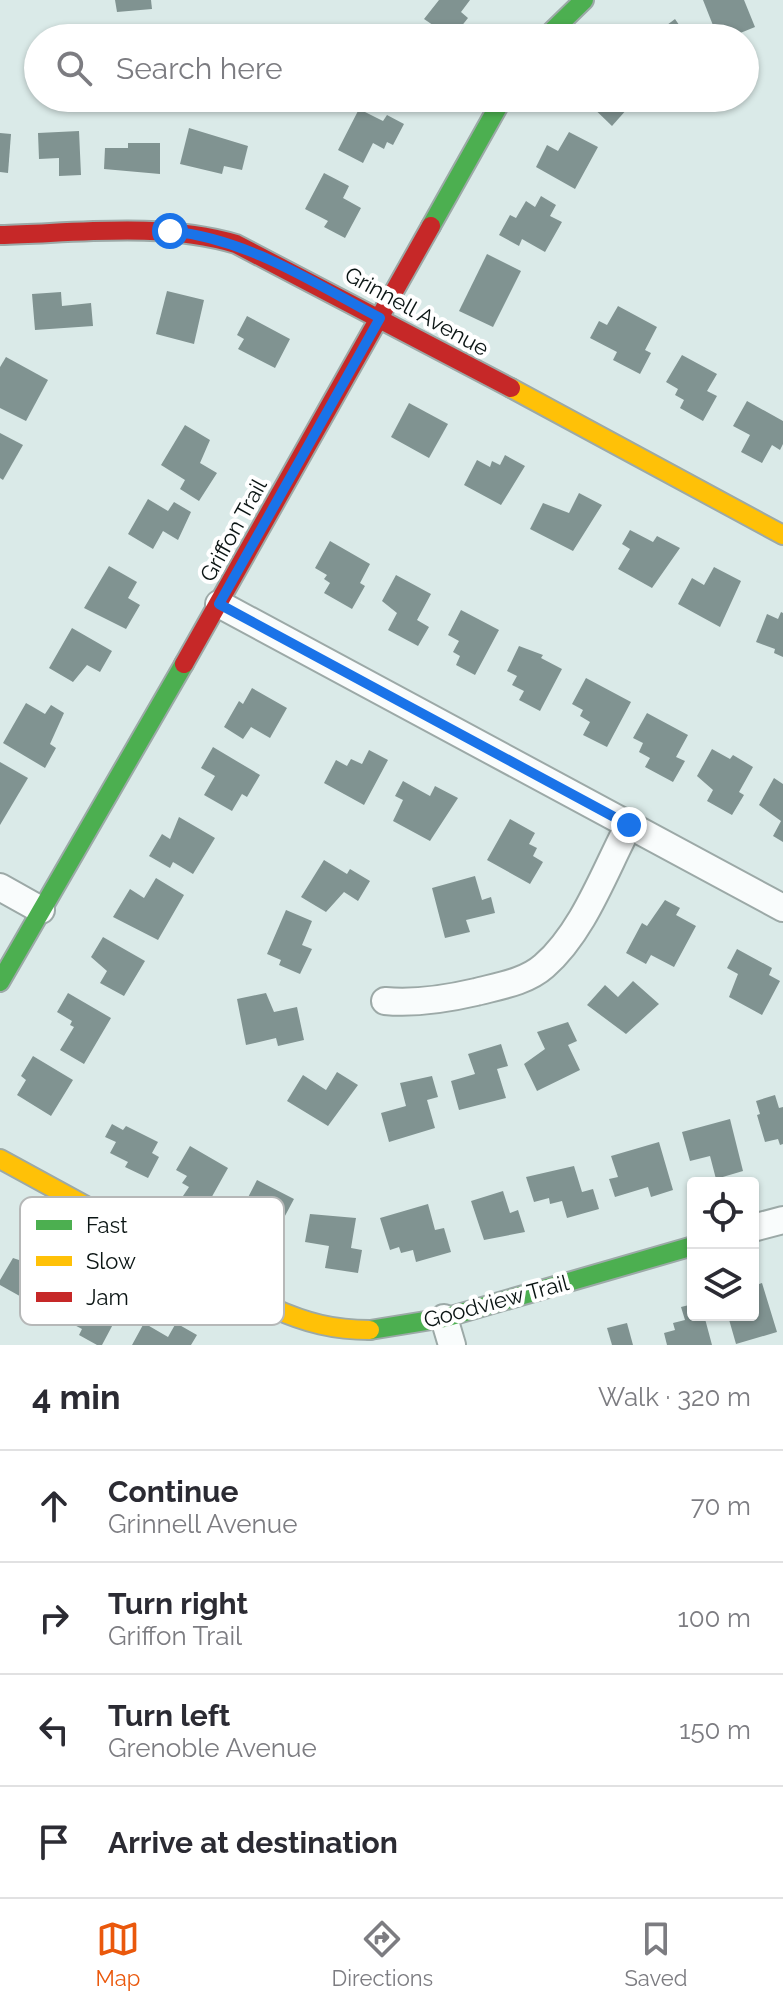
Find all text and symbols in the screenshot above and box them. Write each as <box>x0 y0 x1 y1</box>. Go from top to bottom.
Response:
search box <box>24 24 759 112</box>
icon: search <box>52 46 96 90</box>
text: Search here <box>116 51 283 86</box>
route start <box>152 213 188 249</box>
street label: Grinnell Avenue <box>341 261 493 361</box>
street label: Griffon Trail <box>194 474 272 586</box>
route end <box>611 807 647 843</box>
map controls <box>687 1177 759 1321</box>
button: locate <box>687 1177 759 1249</box>
legend <box>20 1197 284 1325</box>
text: Fast <box>86 1212 128 1238</box>
text: Slow <box>86 1248 136 1274</box>
button: layers <box>687 1249 759 1321</box>
street label: Goodview Trail <box>421 1269 571 1333</box>
text: Jam <box>86 1284 129 1310</box>
text: 4 min <box>32 1377 120 1417</box>
text: Walk · 320 m <box>598 1382 751 1412</box>
text: Continue <box>108 1474 239 1509</box>
icon: ahead <box>32 1484 76 1528</box>
text: 70 m <box>691 1491 751 1521</box>
text: Grinnell Avenue <box>108 1509 297 1539</box>
text: Turn right <box>108 1586 248 1621</box>
icon: right <box>32 1596 76 1640</box>
text: 100 m <box>678 1603 751 1633</box>
text: Griffon Trail <box>108 1621 242 1651</box>
text: Turn left <box>108 1698 230 1733</box>
icon: left <box>32 1708 76 1752</box>
text: 150 m <box>679 1715 751 1745</box>
text: Grenoble Avenue <box>108 1733 317 1763</box>
icon: arrive <box>32 1820 76 1864</box>
text: Arrive at destination <box>108 1825 398 1860</box>
tab: Map <box>96 1917 140 1991</box>
tab: Directions <box>332 1917 433 1991</box>
tab: Saved <box>624 1917 687 1991</box>

